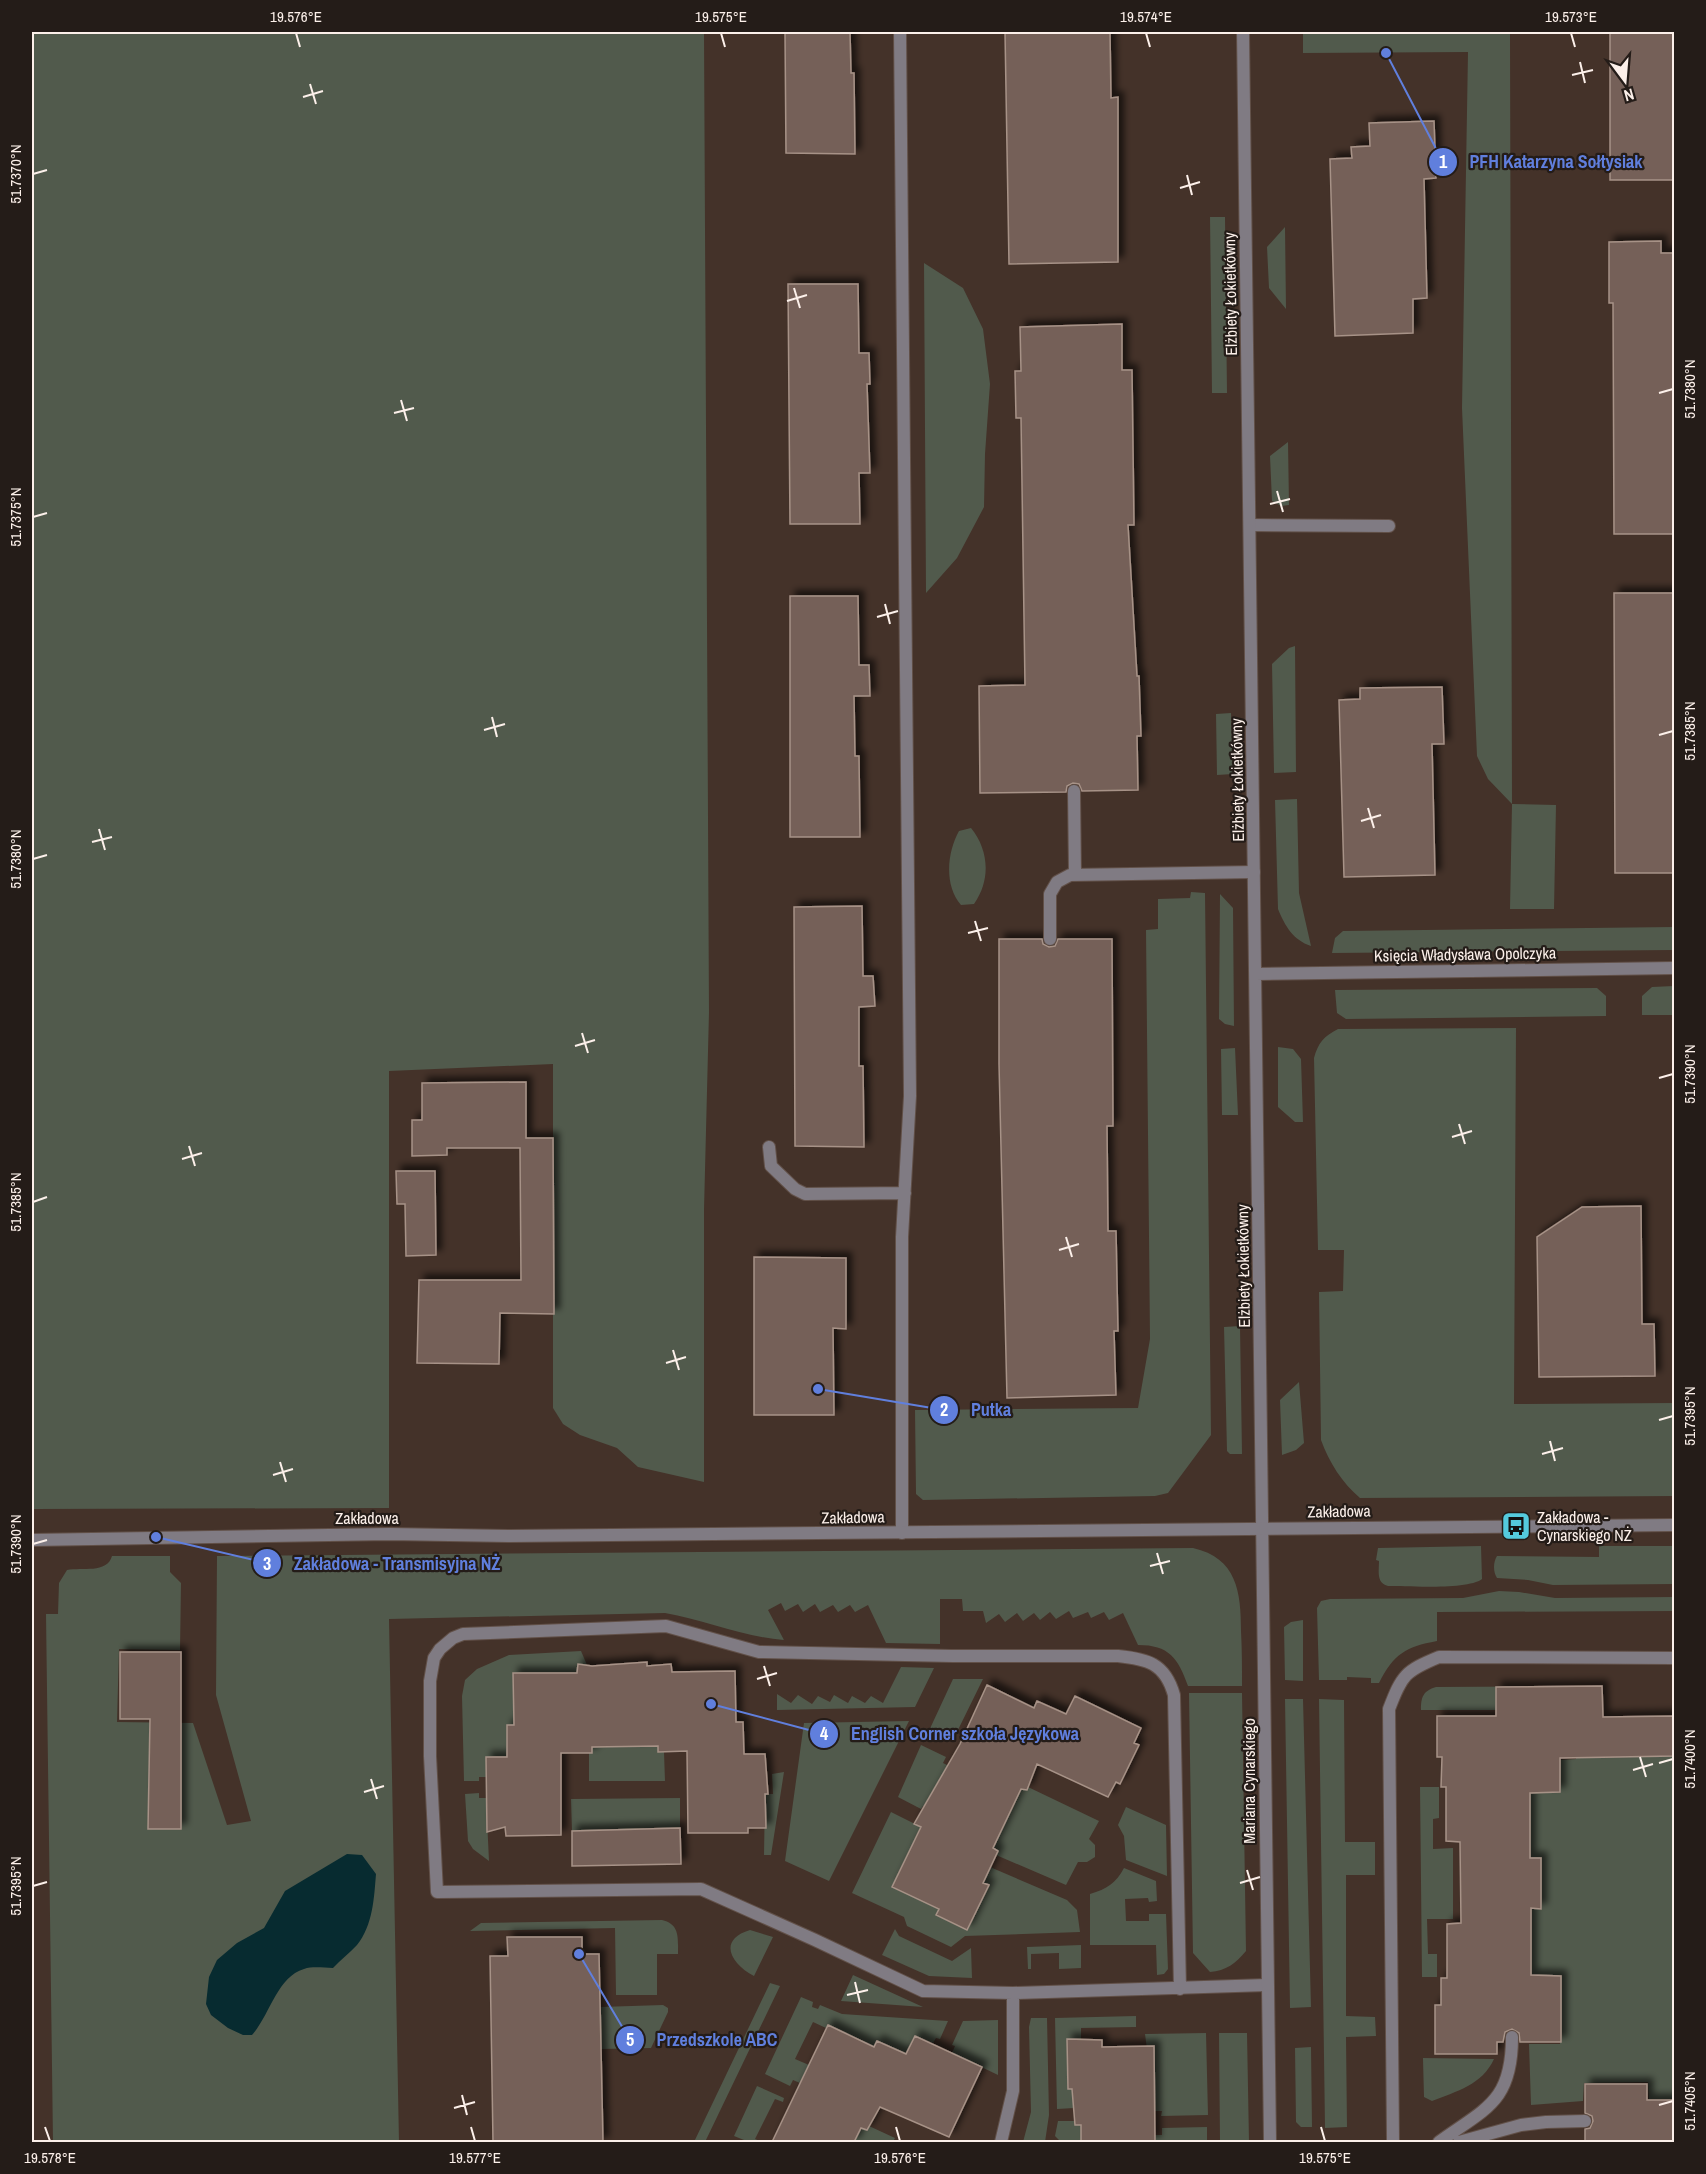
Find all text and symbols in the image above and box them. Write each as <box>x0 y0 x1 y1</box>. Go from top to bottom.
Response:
text: 19.576°E <box>270 6 322 27</box>
text: 19.575°E <box>695 6 747 27</box>
text: 19.574°E <box>1120 6 1172 27</box>
text: 19.573°E <box>1545 6 1597 27</box>
north arrow <box>1595 51 1655 111</box>
text: N <box>1622 84 1637 107</box>
text: 51.7370°N <box>5 144 26 204</box>
callout: PFH Katarzyna Sołtysiak <box>1428 144 1655 180</box>
text: 1 <box>1439 149 1448 174</box>
text: PFH Katarzyna Sołtysiak <box>1469 149 1643 174</box>
street label: Elżbiety Łokietkówny <box>1218 232 1242 356</box>
text: 51.7380°N <box>1679 359 1700 419</box>
text: 51.7375°N <box>5 487 26 547</box>
text: 51.7385°N <box>1679 701 1700 761</box>
street label: Elżbiety Łokietkówny <box>1225 718 1249 842</box>
text: 51.7380°N <box>5 829 26 889</box>
street label: Księcia Władysława Opolczyka <box>1374 941 1557 967</box>
text: 51.7390°N <box>1679 1044 1700 1104</box>
text: 51.7385°N <box>5 1172 26 1232</box>
street label: Elżbiety Łokietkówny <box>1231 1204 1255 1328</box>
text: 51.7395°N <box>1679 1386 1700 1446</box>
callout: Putka <box>929 1392 1023 1428</box>
text: 2 <box>940 1397 948 1422</box>
text: Putka <box>971 1397 1012 1422</box>
street label: Zakładowa <box>1307 1499 1372 1523</box>
street label: Zakładowa <box>821 1505 886 1529</box>
place label: Zakładowa - Cynarskiego NŻ <box>1537 1506 1632 1546</box>
street label: Zakładowa <box>335 1507 399 1529</box>
bus stop icon: Zakładowa - Cynarskiego NŻ <box>1500 1510 1532 1542</box>
text: 51.7390°N <box>5 1514 26 1574</box>
callout: Zakładowa - Transmisyjna NŻ <box>252 1545 512 1581</box>
text: 3 <box>263 1551 271 1576</box>
text: Zakładowa - Transmisyjna NŻ <box>294 1551 500 1576</box>
callout: English Corner szkoła Językowa <box>809 1716 1091 1752</box>
street label: Mariana Cynarskiego <box>1238 1718 1260 1844</box>
text: 4 <box>820 1721 829 1746</box>
text: English Corner szkoła Językowa <box>851 1721 1080 1746</box>
text: 51.7400°N <box>1679 1729 1700 1789</box>
text: 51.7395°N <box>5 1856 26 1916</box>
callout: Przedszkole ABC <box>615 2022 790 2058</box>
text: 5 <box>626 2027 634 2052</box>
text: Przedszkole ABC <box>657 2027 778 2052</box>
text: 51.7405°N <box>1679 2071 1700 2131</box>
text: 19.578°E <box>24 2147 76 2168</box>
text: 19.577°E <box>449 2147 501 2168</box>
text: 19.576°E <box>874 2147 926 2168</box>
text: 19.575°E <box>1299 2147 1351 2168</box>

